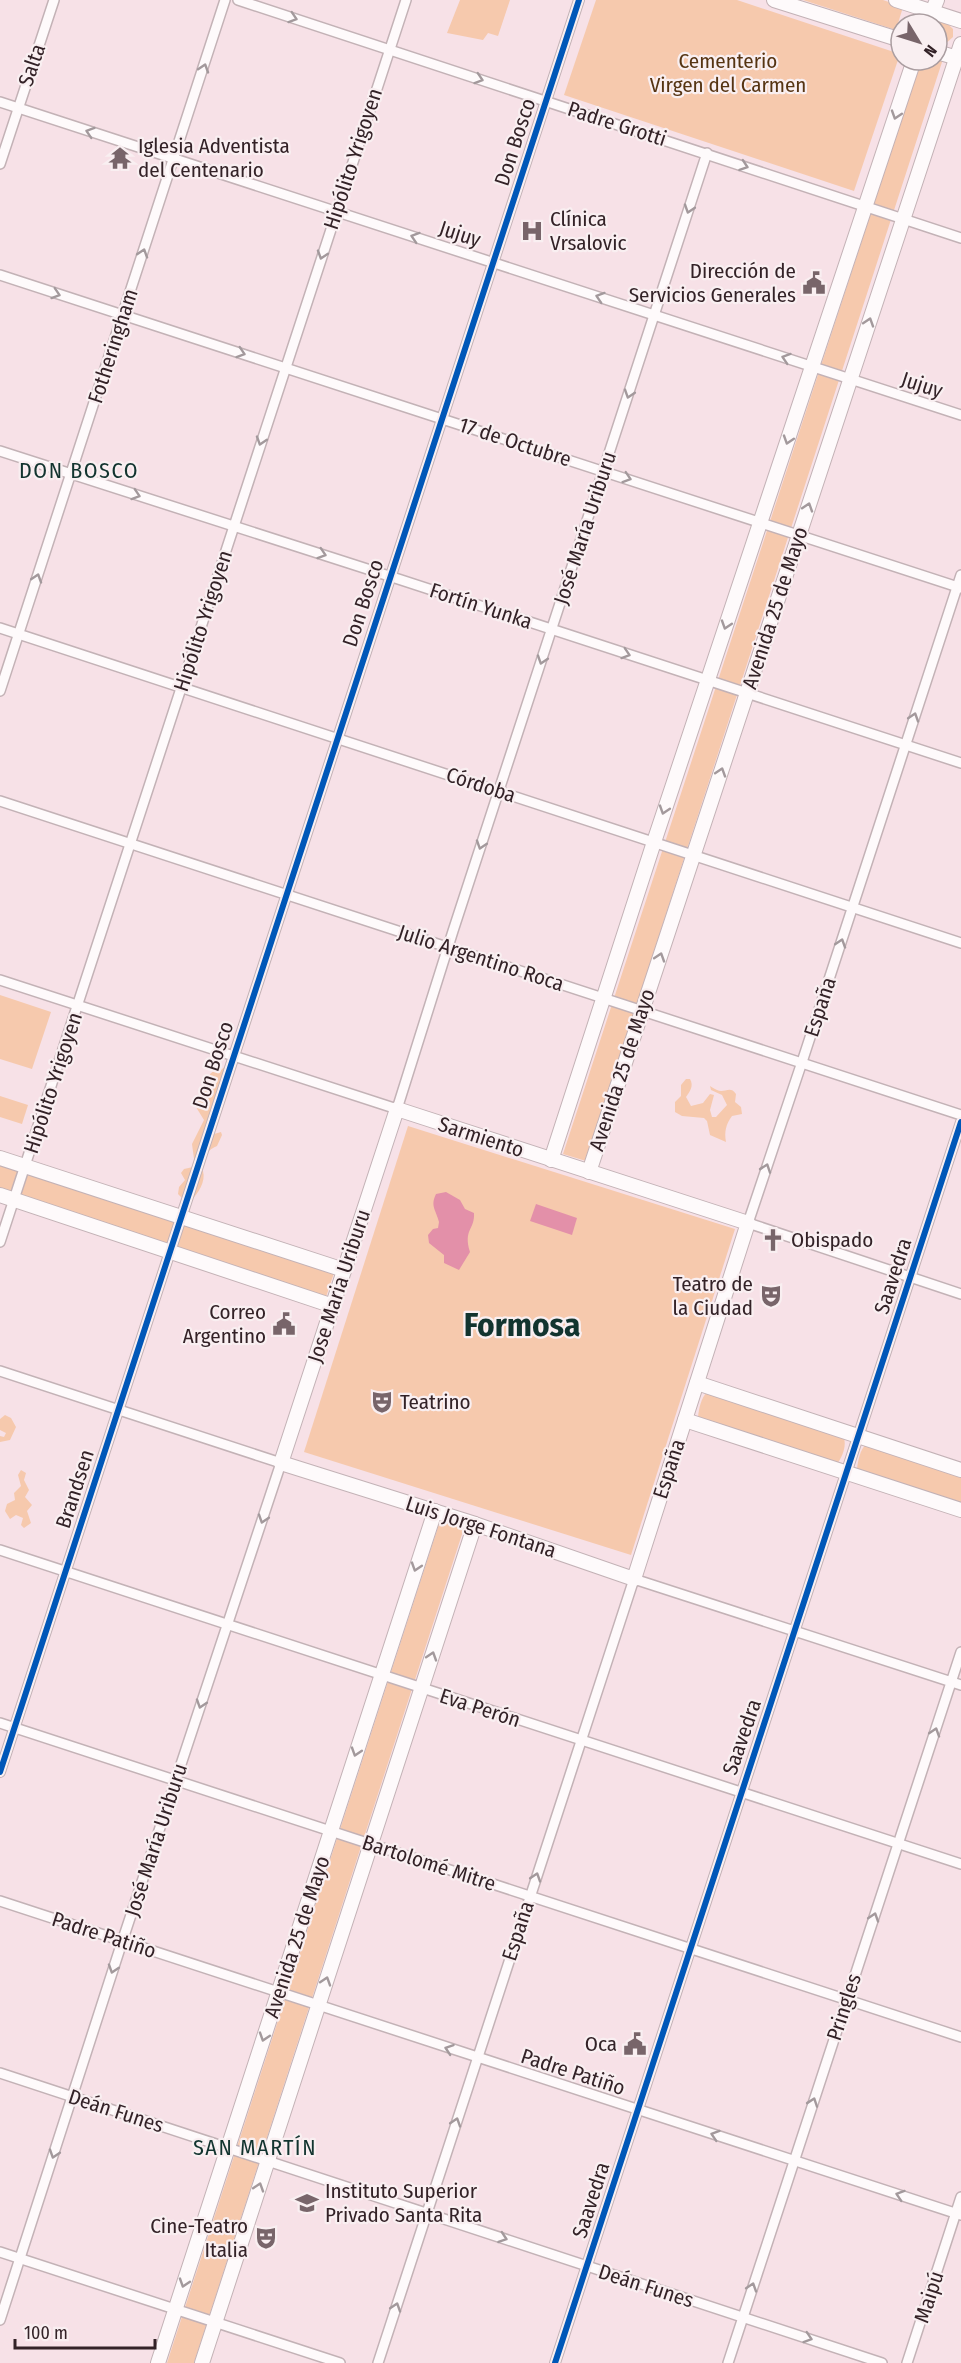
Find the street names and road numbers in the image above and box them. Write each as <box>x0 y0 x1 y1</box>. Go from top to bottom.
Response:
street label: Salta <box>13 40 51 90</box>
street label: Hipólito Yrigoyen <box>318 85 388 233</box>
street label: Don Bosco <box>489 95 541 189</box>
street label: Padre Grotti <box>564 96 670 152</box>
street label: Jujuy <box>436 215 485 253</box>
street label: Fotheringham <box>82 285 144 407</box>
street label: Jujuy <box>898 366 947 404</box>
street label: 17 de Octubre <box>456 412 574 472</box>
street label: José María Uriburu <box>548 448 622 608</box>
street label: Avenida 25 de Mayo <box>737 524 813 692</box>
street label: Hipólito Yrigoyen <box>168 547 238 695</box>
street label: Don Bosco <box>337 556 389 650</box>
street label: Fortín Yunka <box>426 577 536 635</box>
street label: Córdoba <box>443 762 519 808</box>
street label: Julio Argentino Roca <box>395 919 567 997</box>
street label: España <box>798 974 842 1040</box>
street label: Avenida 25 de Mayo <box>584 986 660 1154</box>
street label: Hipólito Yrigoyen <box>18 1009 88 1157</box>
street label: Don Bosco <box>187 1018 239 1112</box>
street label: Sarmiento <box>435 1111 527 1163</box>
street label: Jose Maria Uriburu <box>302 1206 376 1366</box>
street label: Saavedra <box>869 1235 917 1317</box>
street label: España <box>647 1436 691 1502</box>
street label: Brandsen <box>50 1446 100 1532</box>
street label: Luis Jorge Fontana <box>402 1490 560 1564</box>
street label: Eva Perón <box>436 1683 524 1733</box>
street label: Saavedra <box>717 1696 767 1778</box>
street label: José María Uriburu <box>119 1760 193 1920</box>
street label: Bartolomé Mitre <box>359 1829 499 1897</box>
street label: Avenida 25 de Mayo <box>259 1853 335 2021</box>
street label: España <box>496 1898 540 1964</box>
street label: Padre Patiño <box>49 1906 159 1964</box>
street label: Pringles <box>821 1970 867 2044</box>
street label: Padre Patiño <box>518 2043 628 2101</box>
street label: Deán Funes <box>65 2083 167 2139</box>
street label: Saavedra <box>567 2159 615 2241</box>
street label: Deán Funes <box>595 2258 697 2314</box>
street label: Maipú <box>908 2268 950 2326</box>

